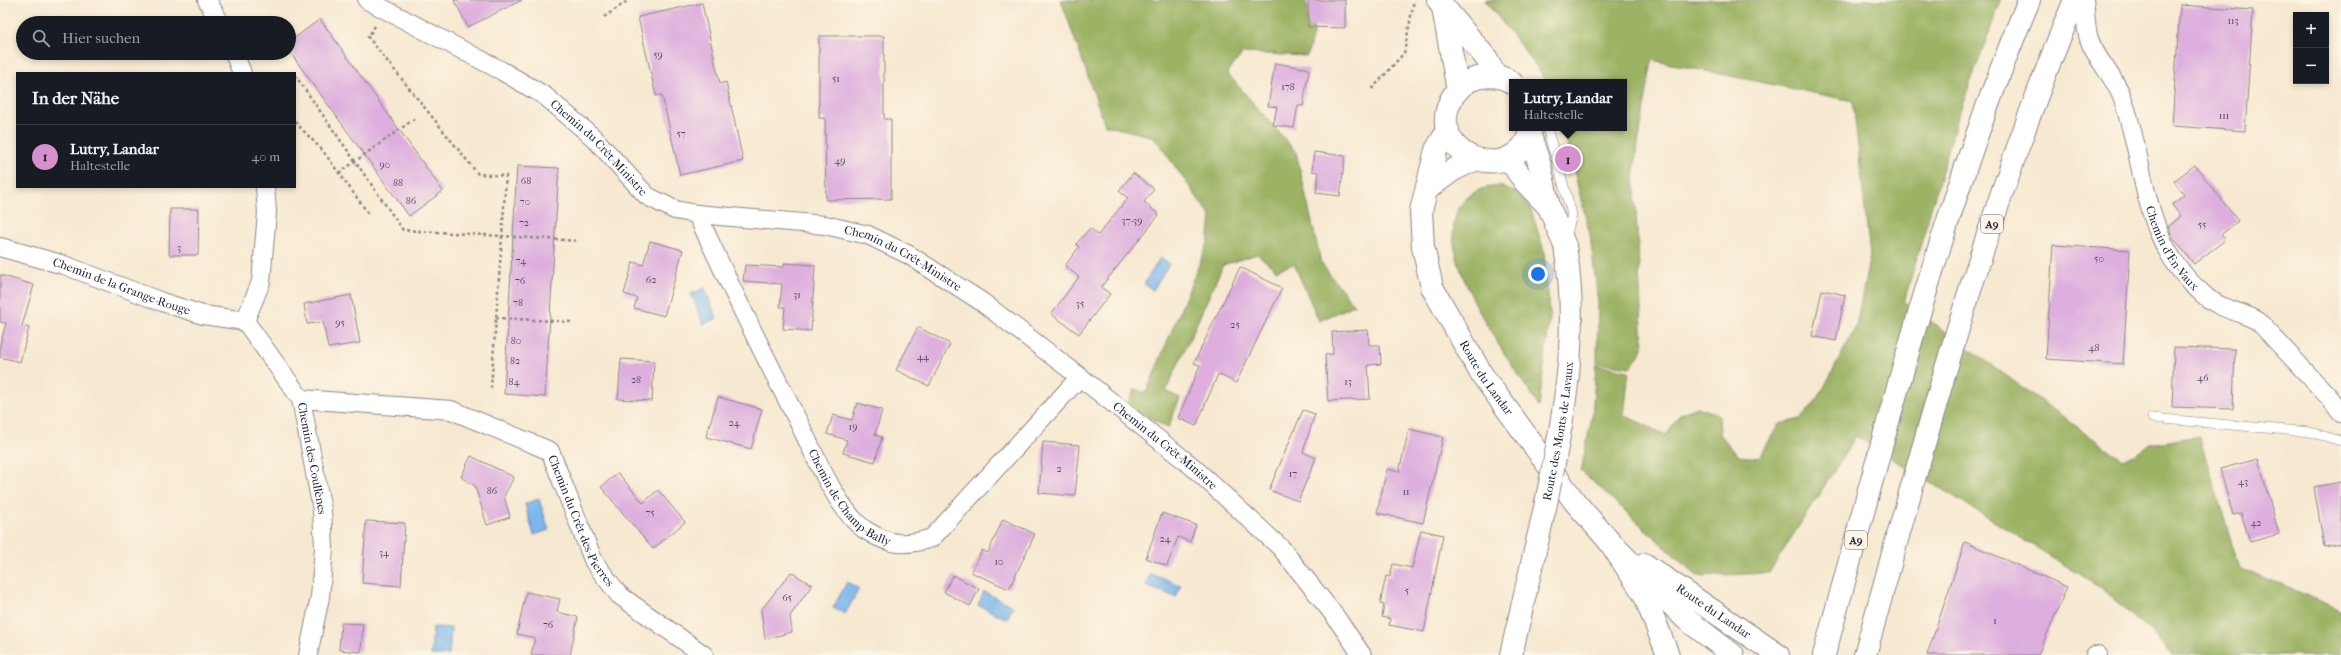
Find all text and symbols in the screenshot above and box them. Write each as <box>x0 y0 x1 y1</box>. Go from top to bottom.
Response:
map controls <box>2293 12 2329 84</box>
button: + <box>2293 12 2329 48</box>
house number: 113 <box>2227 15 2239 27</box>
search box <box>16 16 296 60</box>
icon: search <box>30 27 52 49</box>
text: Hier suchen <box>62 29 140 47</box>
button: − <box>2293 48 2329 84</box>
house number: 59 <box>653 49 663 61</box>
house number: 51 <box>832 73 840 85</box>
popup <box>1509 79 1627 131</box>
house number: 178 <box>1281 81 1295 93</box>
text: In der Nähe <box>32 88 119 108</box>
text: Lutry, Landar <box>1524 89 1613 107</box>
street label: Chemin du Crêt-Ministre <box>547 97 650 199</box>
text: Haltestelle <box>1524 107 1584 122</box>
house number: 111 <box>2219 110 2229 122</box>
house number: 57 <box>676 128 686 140</box>
text: Lutry, Landar <box>70 140 159 158</box>
pin: 1 <box>1555 144 1581 174</box>
text: 1 <box>43 149 47 164</box>
text: 40 m <box>252 149 280 164</box>
house number: 49 <box>834 155 846 167</box>
text: Haltestelle <box>70 158 130 173</box>
house number: 90 <box>380 159 390 171</box>
house number: 68 <box>521 175 531 187</box>
house number: 88 <box>393 177 403 189</box>
house number: 86 <box>406 195 417 207</box>
house number: 70 <box>520 196 530 208</box>
street label: Chemin d'En-Vaux <box>2143 204 2202 294</box>
house number: 37-39 <box>1122 215 1142 227</box>
road number: A9 <box>1981 215 2003 233</box>
house number: 72 <box>519 217 529 229</box>
house number: 55 <box>2198 219 2206 231</box>
street label: Chemin du Crêt-Ministre <box>843 223 964 294</box>
house number: 3 <box>177 242 181 254</box>
house number: 50 <box>2094 253 2104 265</box>
street label: Chemin de la Grange-Rouge <box>51 255 192 318</box>
house number: 74 <box>516 255 527 267</box>
your location <box>1528 264 1548 284</box>
house number: 62 <box>646 274 656 286</box>
house number: 76 <box>515 275 526 287</box>
house number: 31 <box>793 289 801 301</box>
house number: 78 <box>513 297 523 309</box>
house number: 35 <box>1076 298 1084 310</box>
house number: 95 <box>335 317 345 329</box>
house number: 25 <box>1230 319 1240 331</box>
house number: 80 <box>511 335 521 347</box>
street label: Route du Landar <box>1457 338 1517 419</box>
house number: 48 <box>2089 342 2099 354</box>
house number: 44 <box>917 351 930 363</box>
house number: 82 <box>510 355 520 367</box>
street label: Route des Monts de Lavaux <box>1540 360 1576 502</box>
house number: 46 <box>2197 372 2209 384</box>
house number: 28 <box>631 374 641 386</box>
house number: 84 <box>509 376 521 388</box>
house number: 13 <box>1344 376 1352 388</box>
street label: Chemin du Crêt-Ministre <box>1110 399 1220 493</box>
street label: Chemin des Coullènes <box>295 401 329 515</box>
house number: 24 <box>728 417 741 429</box>
house number: 19 <box>849 421 857 433</box>
street label: Chemin de Champ-Bally <box>805 447 893 549</box>
street label: Chemin du Crêt-des-Pierres <box>545 453 617 590</box>
house number: 2 <box>1056 463 1062 475</box>
house number: 17 <box>1289 468 1297 480</box>
house number: 43 <box>2238 476 2248 488</box>
house number: 86 <box>487 485 498 497</box>
house number: 11 <box>1402 486 1410 498</box>
house number: 75 <box>645 507 655 519</box>
house number: 42 <box>2250 517 2262 529</box>
road number: A9 <box>1845 531 1867 549</box>
house number: 24 <box>1159 533 1172 545</box>
house number: 34 <box>379 547 390 559</box>
house number: 10 <box>994 556 1004 568</box>
street label: Route du Landar <box>1674 581 1754 642</box>
house number: 5 <box>1405 585 1409 597</box>
house number: 65 <box>782 592 792 604</box>
house number: 1 <box>1993 615 1997 627</box>
house number: 76 <box>543 619 554 631</box>

